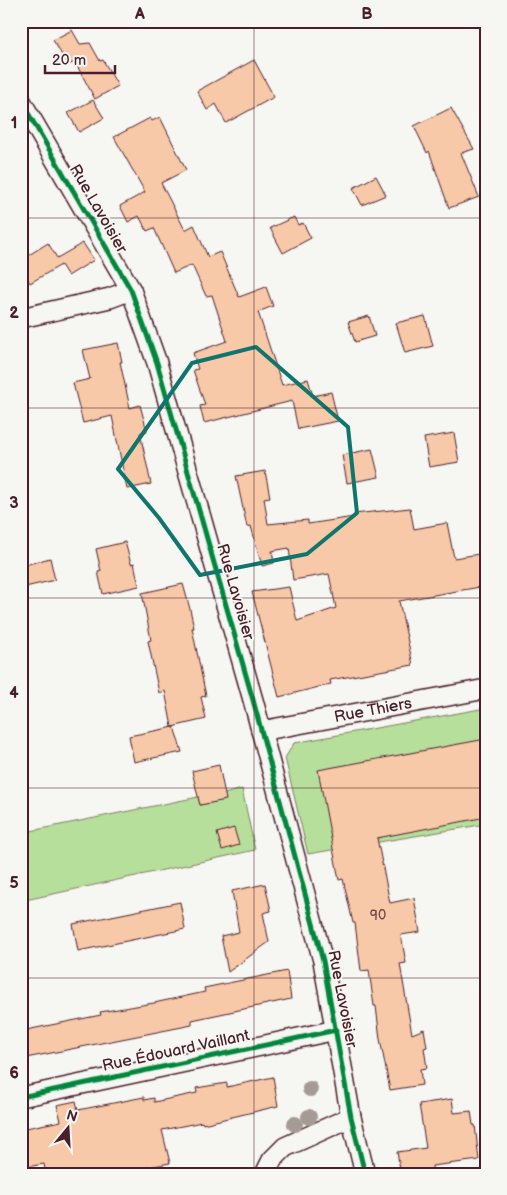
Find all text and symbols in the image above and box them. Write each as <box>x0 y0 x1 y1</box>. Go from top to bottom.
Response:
text: A <box>134 5 145 24</box>
text: B <box>361 5 373 24</box>
scale bar <box>45 42 115 74</box>
text: 20 m <box>52 51 86 70</box>
text: 1 <box>11 114 17 133</box>
street label: Rue Lavoisier <box>65 161 131 257</box>
text: 2 <box>9 304 19 323</box>
text: 3 <box>9 494 19 513</box>
street label: Rue Lavoisier <box>212 542 258 642</box>
text: 4 <box>9 684 19 703</box>
street label: Rue Thiers <box>333 694 414 727</box>
text: 5 <box>9 874 19 893</box>
house number: 90 <box>370 907 386 924</box>
street label: Rue Lavoisier <box>323 949 361 1050</box>
street label: Rue Édouard Vaillant <box>100 1024 252 1076</box>
text: 6 <box>9 1064 19 1083</box>
north arrow <box>42 1102 92 1152</box>
text: N <box>64 1106 79 1126</box>

